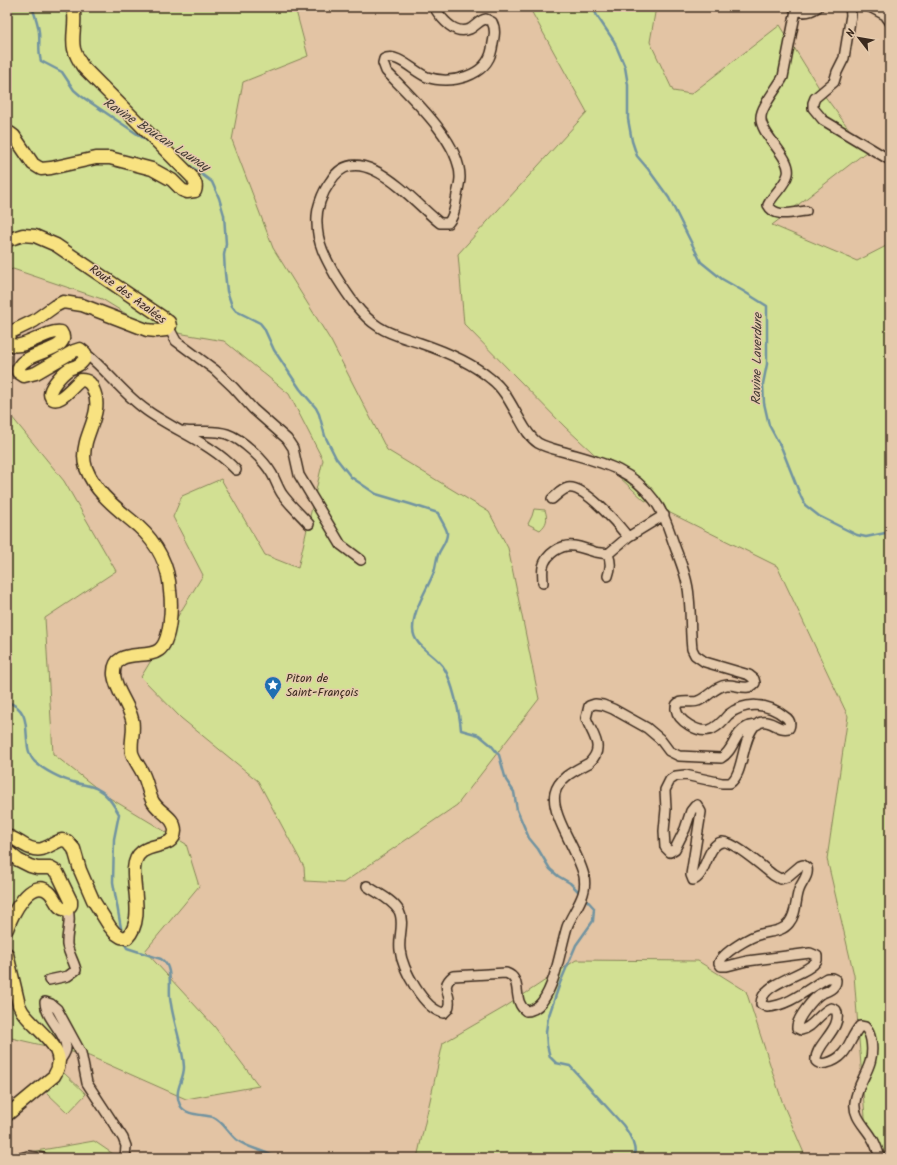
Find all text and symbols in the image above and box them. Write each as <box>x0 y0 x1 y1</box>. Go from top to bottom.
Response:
north arrow <box>839 18 879 58</box>
text: N <box>842 26 861 41</box>
water label: Ravine Boucan Launay <box>99 93 215 179</box>
street label: Route des Azalées <box>85 260 170 329</box>
water label: Ravine Laverdure <box>746 312 769 405</box>
place label: Piton de Saint-François <box>286 669 358 702</box>
place icon: Piton de Saint-François <box>263 675 283 700</box>

